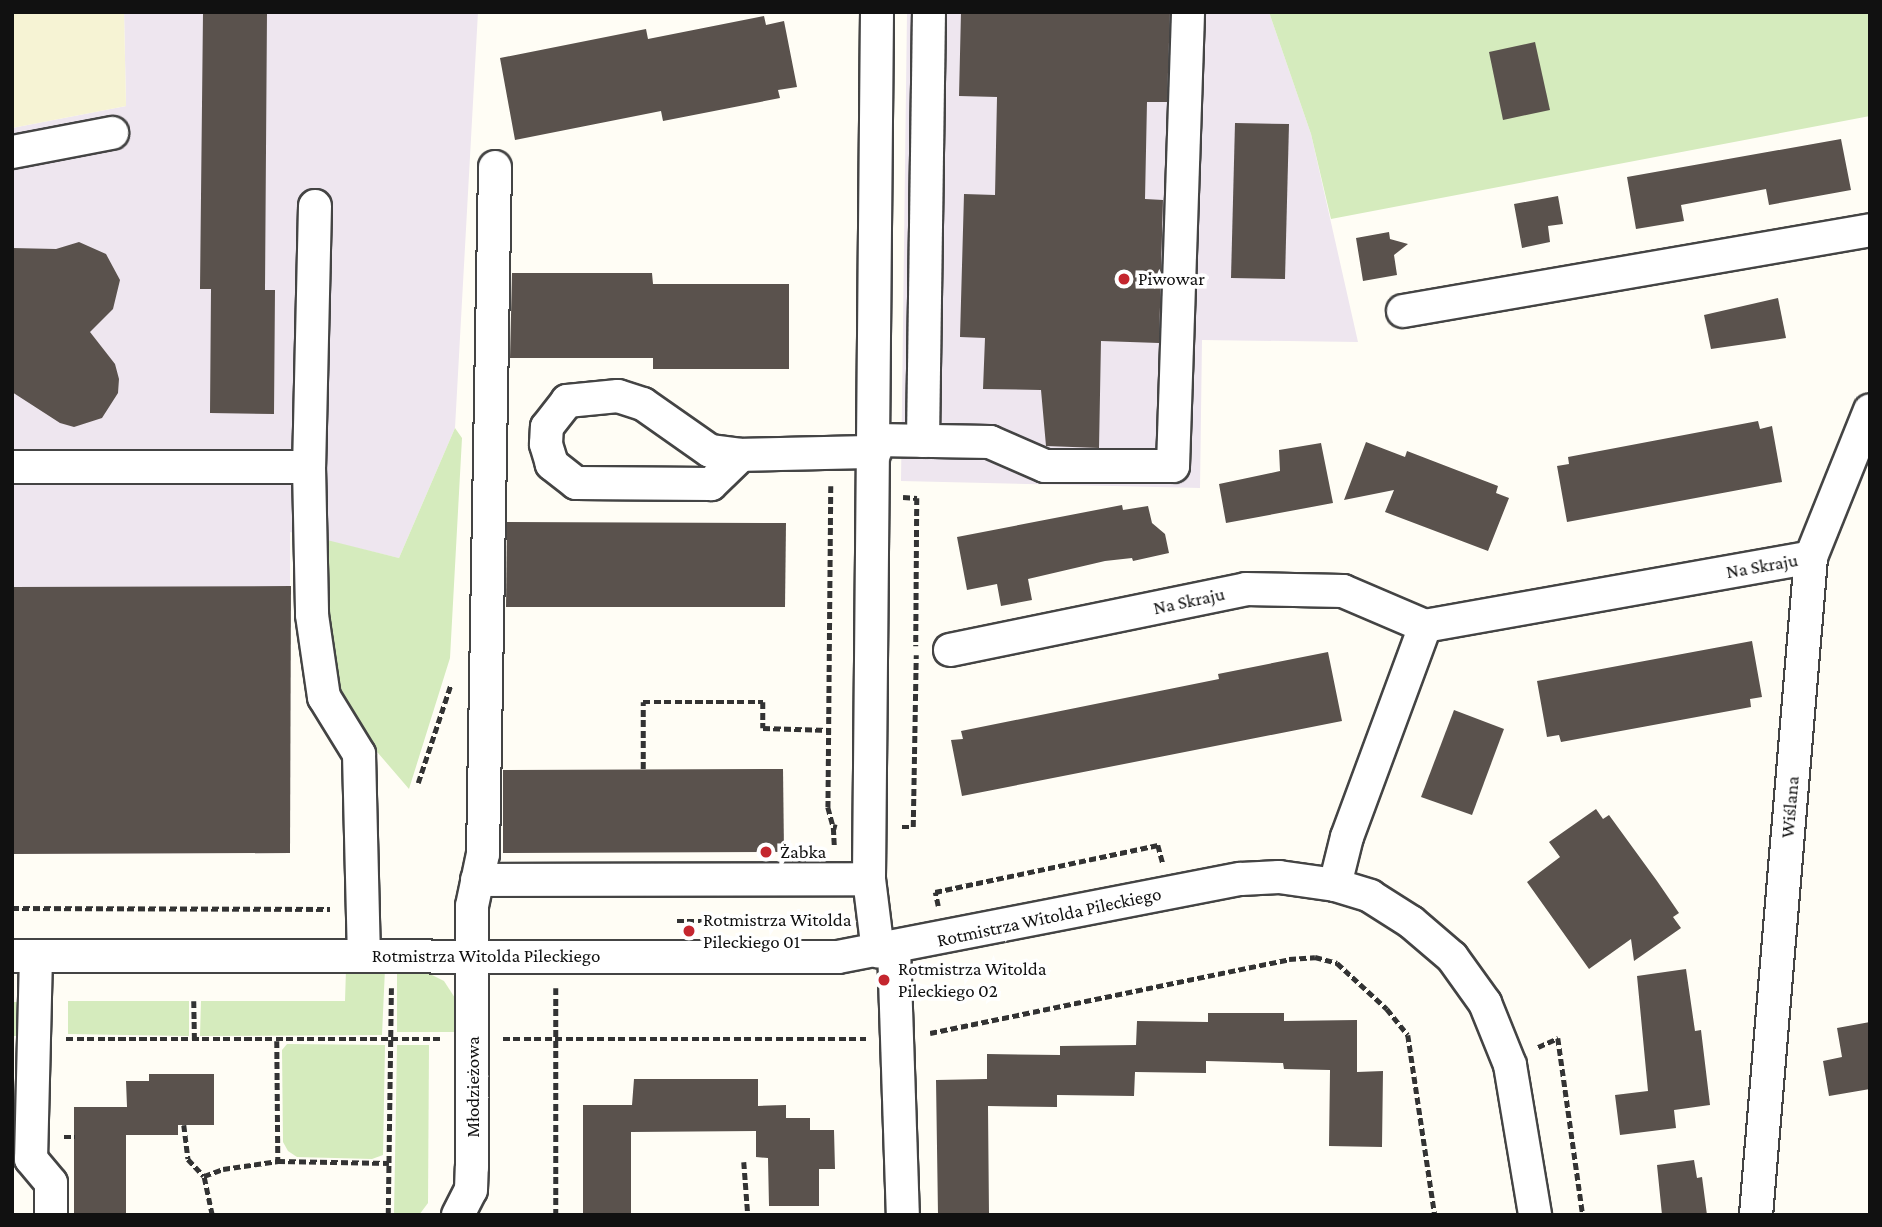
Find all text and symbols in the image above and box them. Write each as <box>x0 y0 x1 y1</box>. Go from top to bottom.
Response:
place label: Piwowar <box>1138 268 1205 290</box>
marker: Piwowar <box>1116 271 1132 287</box>
street label: Na Skraju <box>1724 548 1800 584</box>
street label: Na Skraju <box>1151 582 1227 620</box>
street label: Wiślana <box>1776 775 1804 839</box>
place label: Żabka <box>780 841 826 863</box>
marker: Żabka <box>758 844 774 860</box>
street label: Rotmistrza Witolda Pileckiego <box>935 882 1163 952</box>
place label: Rotmistrza Witolda Pileckiego 01 <box>703 909 852 953</box>
marker: Rotmistrza Witolda Pileckiego 01 <box>681 923 697 939</box>
street label: Rotmistrza Witolda Pileckiego <box>372 945 600 967</box>
place label: Rotmistrza Witolda Pileckiego 02 <box>898 958 1047 1002</box>
marker: Rotmistrza Witolda Pileckiego 02 <box>876 972 892 988</box>
street label: Młodzieżowa <box>462 1036 484 1138</box>

